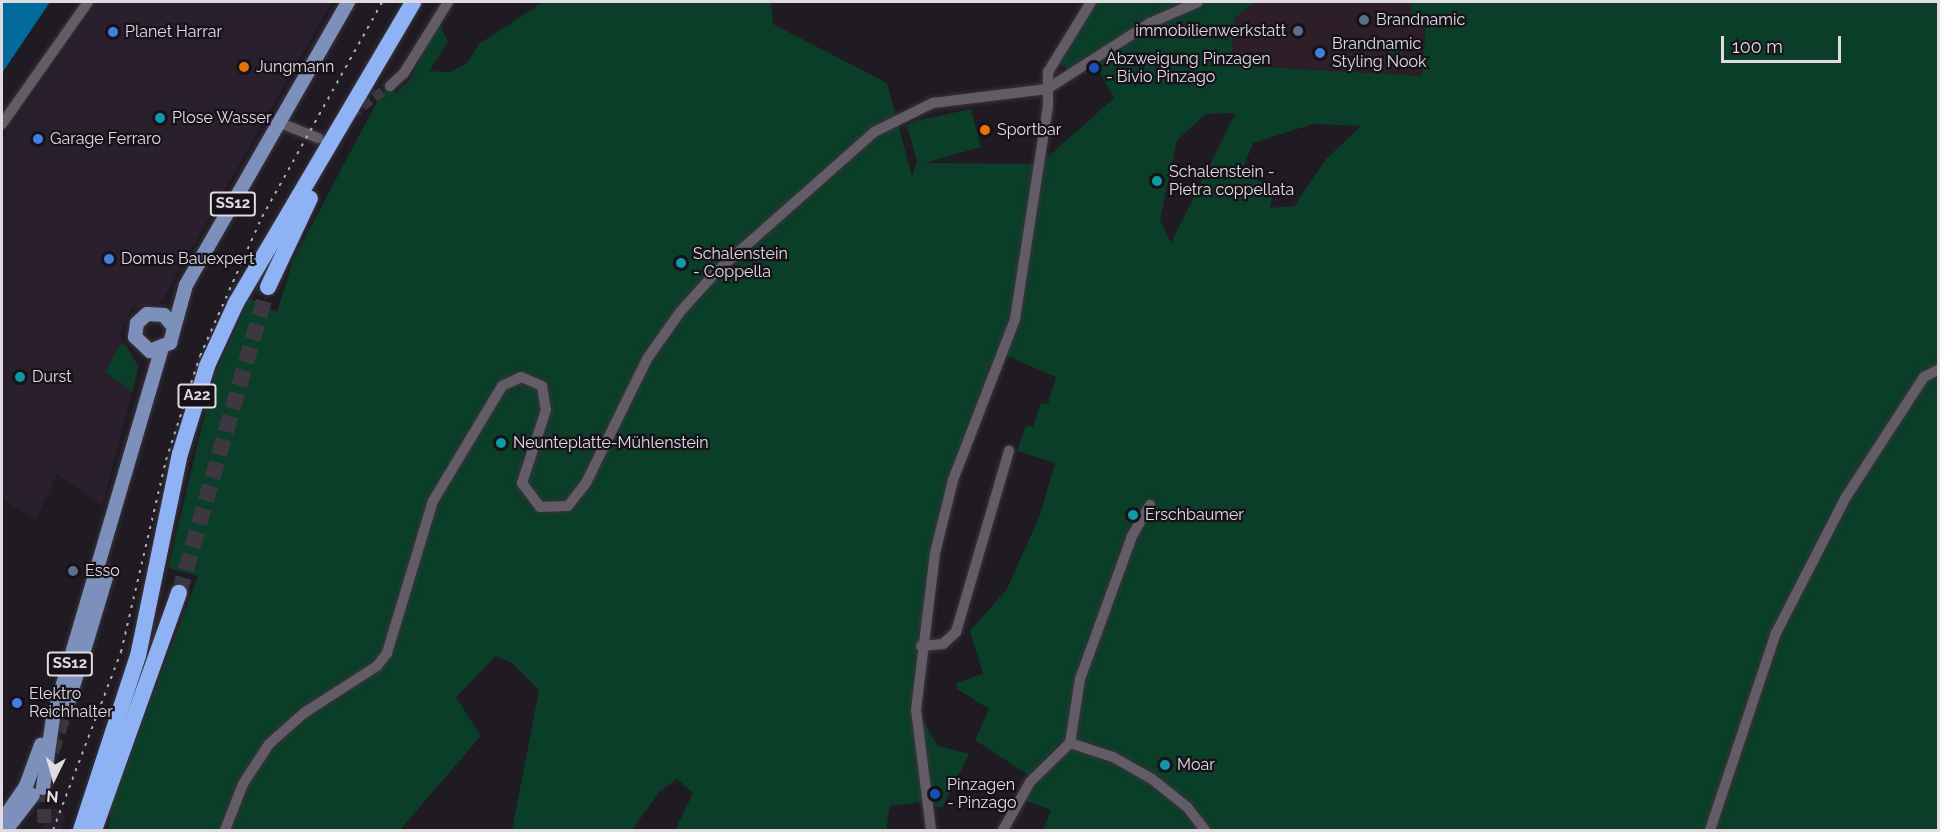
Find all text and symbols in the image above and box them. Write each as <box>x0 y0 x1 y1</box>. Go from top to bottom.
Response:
place label: Brandnamic <box>1376 10 1465 30</box>
marker: Brandnamic <box>1357 13 1371 27</box>
place label: immobilienwerkstatt <box>1135 21 1286 41</box>
place label: Planet Harrar <box>125 22 222 42</box>
marker: immobilienwerkstatt <box>1291 24 1305 38</box>
scale bar <box>1724 24 1844 62</box>
marker: Planet Harrar <box>106 25 120 39</box>
place label: Brandnamic Styling Nook <box>1332 34 1426 72</box>
text: 100 m <box>1732 36 1783 57</box>
marker: Brandnamic Styling Nook <box>1313 46 1327 60</box>
place label: Abzweigung Pinzagen - Bivio Pinzago <box>1106 49 1271 87</box>
place label: Jungmann <box>256 57 334 77</box>
marker: Jungmann <box>237 60 251 74</box>
marker: Abzweigung Pinzagen - Bivio Pinzago <box>1087 61 1101 75</box>
place label: Plose Wasser <box>172 108 272 128</box>
marker: Plose Wasser <box>153 111 167 125</box>
place label: Sportbar <box>997 120 1061 140</box>
marker: Sportbar <box>978 123 992 137</box>
place label: Garage Ferraro <box>50 129 161 149</box>
marker: Garage Ferraro <box>31 132 45 146</box>
place label: Schalenstein - Pietra coppellata <box>1169 162 1294 200</box>
marker: Schalenstein - Pietra coppellata <box>1150 174 1164 188</box>
road number: SS12 <box>209 192 257 216</box>
place label: Schalenstein - Coppella <box>693 244 788 282</box>
place label: Domus Bauexpert <box>121 249 254 269</box>
marker: Domus Bauexpert <box>102 252 116 266</box>
marker: Schalenstein - Coppella <box>674 256 688 270</box>
place label: Durst <box>32 367 72 387</box>
marker: Durst <box>13 370 27 384</box>
road number: A22 <box>178 384 216 408</box>
place label: Neunteplatte-Mühlenstein <box>513 433 709 453</box>
marker: Neunteplatte-Mühlenstein <box>494 436 508 450</box>
place label: Erschbaumer <box>1145 505 1244 525</box>
marker: Erschbaumer <box>1126 508 1140 522</box>
place label: Esso <box>85 561 120 581</box>
marker: Esso <box>66 564 80 578</box>
road number: SS12 <box>46 652 94 676</box>
place label: Elektro Reichhalter <box>29 684 113 722</box>
marker: Elektro Reichhalter <box>10 696 24 710</box>
north arrow <box>24 748 84 808</box>
place label: Moar <box>1177 755 1215 775</box>
marker: Moar <box>1158 758 1172 772</box>
place label: Pinzagen - Pinzago <box>947 775 1017 813</box>
text: N <box>45 786 59 806</box>
marker: Pinzagen - Pinzago <box>928 787 942 801</box>

